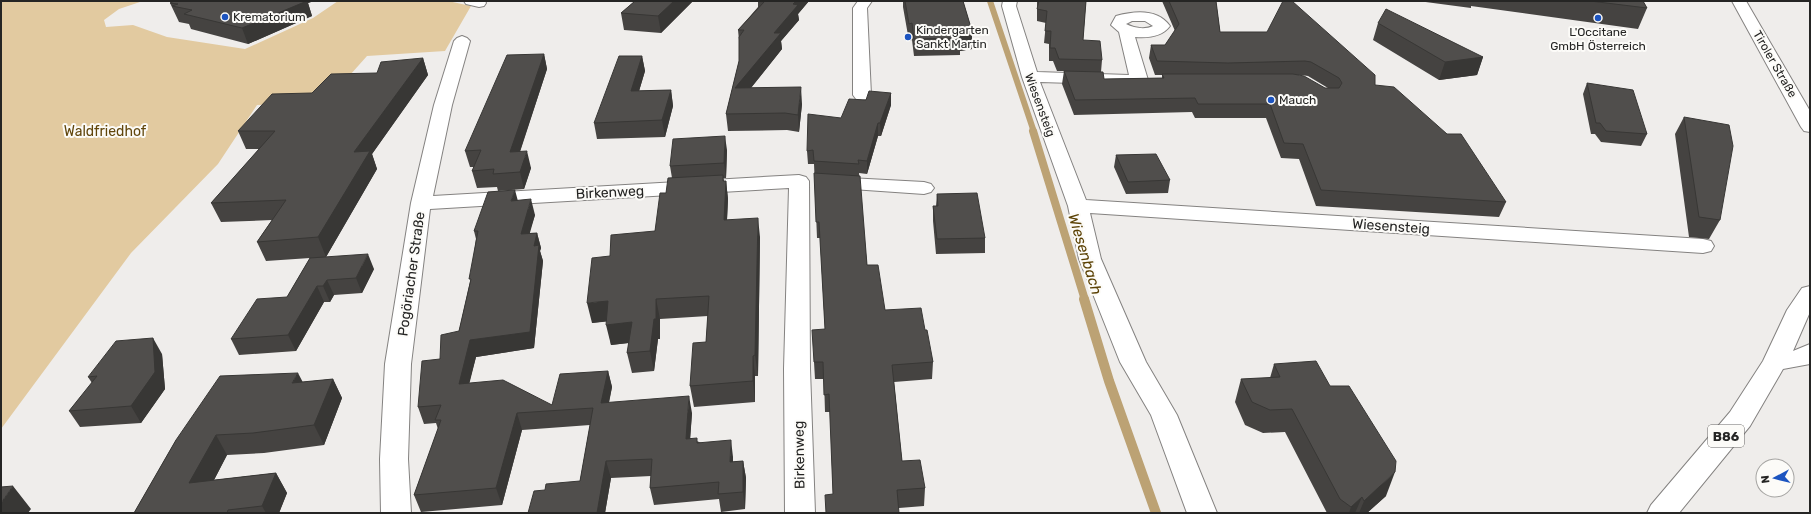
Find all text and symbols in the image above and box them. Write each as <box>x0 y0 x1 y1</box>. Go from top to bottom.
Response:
place label: Krematorium <box>233 10 306 24</box>
marker: Krematorium <box>220 12 230 22</box>
marker: L'Occitane GmbH Österreich <box>1593 13 1603 23</box>
place label: Kindergarten Sankt Martin <box>916 23 989 51</box>
place label: L'Occitane GmbH Österreich <box>1550 25 1646 53</box>
street label: Tiroler Straße <box>1750 28 1800 100</box>
marker: Kindergarten Sankt Martin <box>903 32 913 42</box>
street label: Wiesensteig <box>1022 71 1058 139</box>
place label: Mauch <box>1279 93 1316 107</box>
marker: Mauch <box>1266 95 1276 105</box>
park label: Waldfriedhof <box>64 123 147 140</box>
street label: Birkenweg <box>575 182 645 203</box>
street label: Pogöriacher Straße <box>394 211 429 337</box>
water label: Wiesenbach <box>1064 211 1106 297</box>
street label: Wiesensteig <box>1351 215 1431 238</box>
street label: Birkenweg <box>790 421 809 489</box>
road number: B86 <box>1708 425 1744 447</box>
north arrow <box>1755 458 1795 498</box>
text: N <box>1759 474 1773 484</box>

